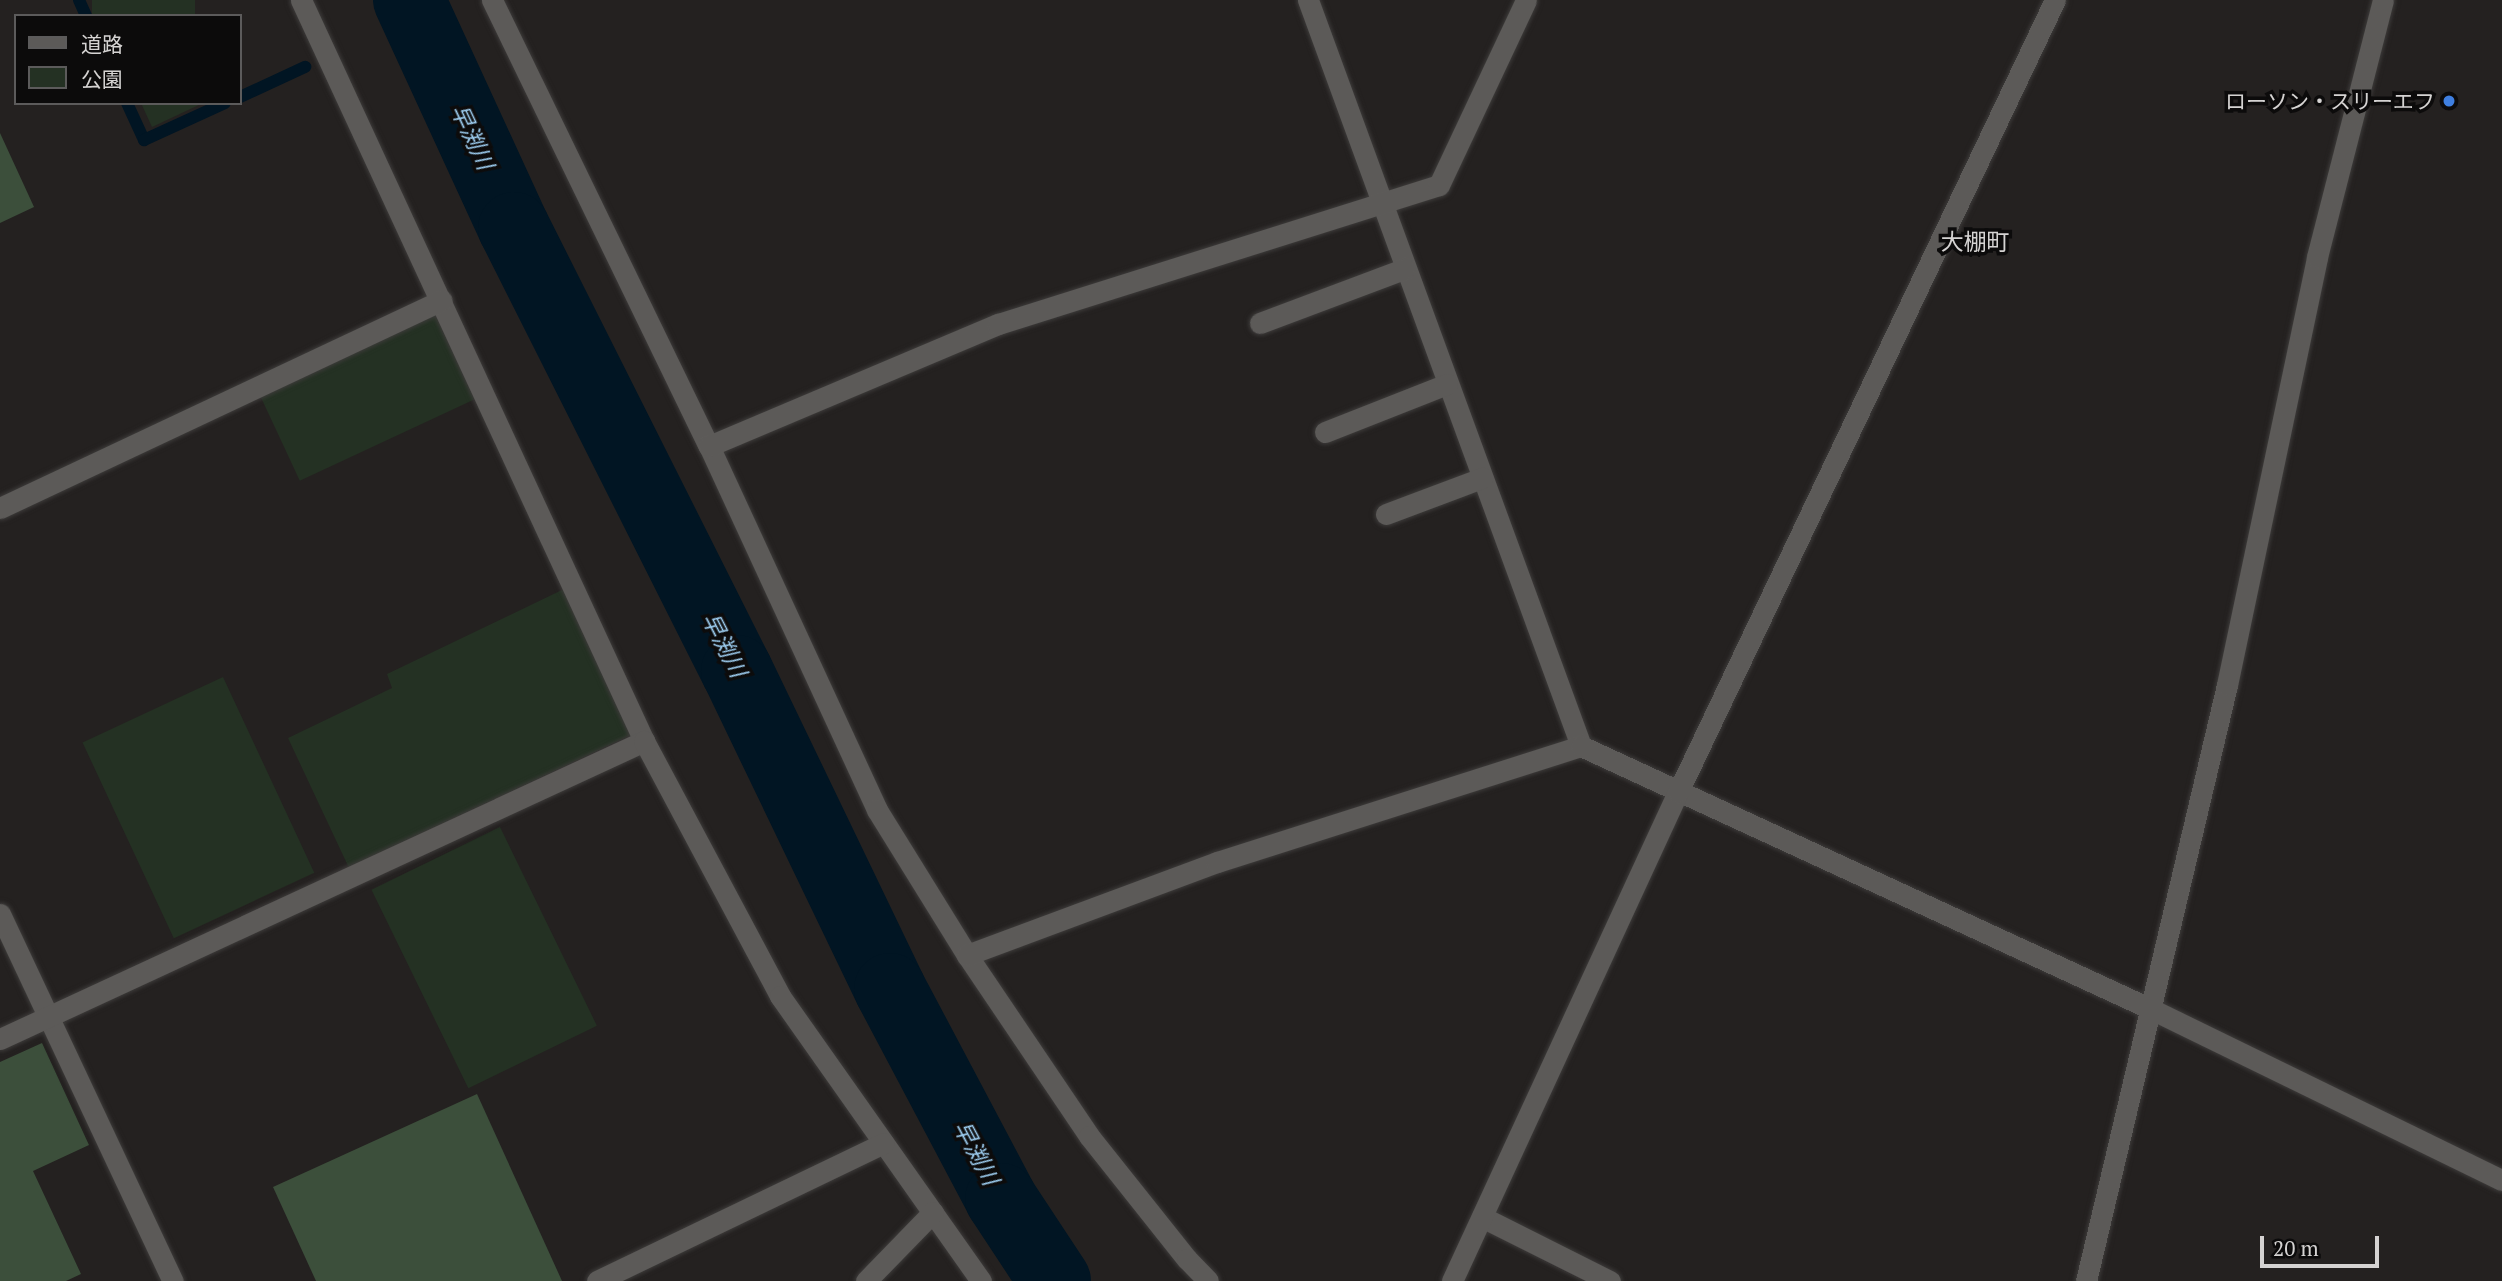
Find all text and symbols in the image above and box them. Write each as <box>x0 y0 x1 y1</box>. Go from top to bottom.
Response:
legend <box>14 14 242 105</box>
text: 道路 <box>81 30 123 58</box>
text: 公園 <box>81 65 123 93</box>
place label: ローソン・スリーエフ <box>2225 88 2435 114</box>
marker: ローソン・スリーエフ <box>2441 93 2457 109</box>
water label: 早渕川 <box>445 100 499 174</box>
district label: 大棚町 <box>1941 228 2009 256</box>
water label: 早渕川 <box>696 608 752 682</box>
water label: 早渕川 <box>948 1116 1004 1190</box>
scale bar <box>2264 1222 2383 1266</box>
text: 20 m <box>2273 1234 2319 1262</box>

